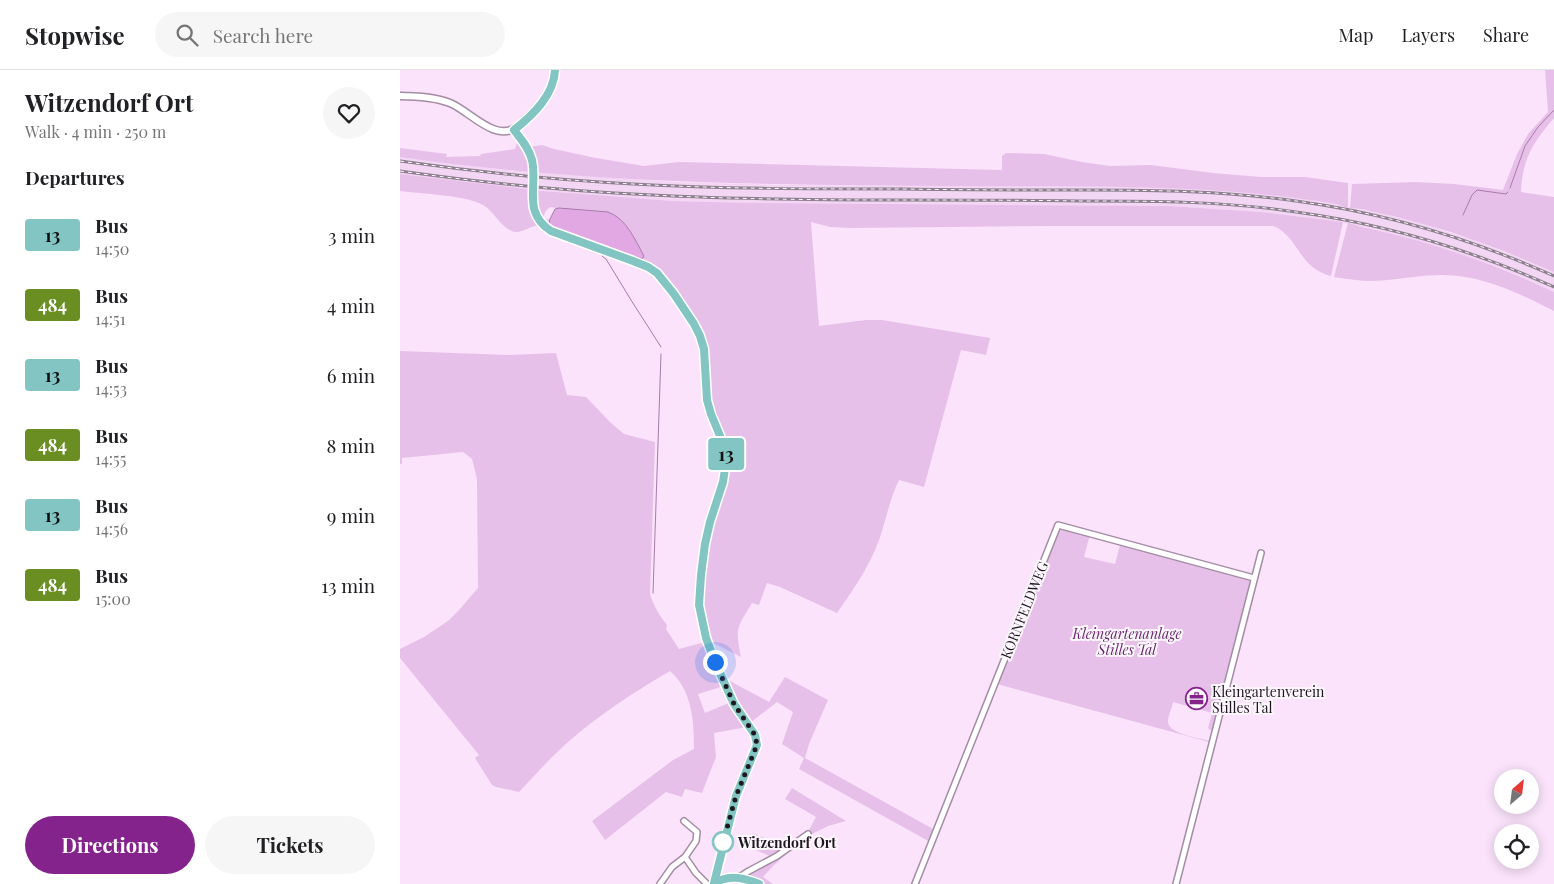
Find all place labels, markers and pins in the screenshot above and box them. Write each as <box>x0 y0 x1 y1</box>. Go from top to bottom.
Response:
place label: Kleingartenverein Stilles Tal <box>1212 682 1325 717</box>
office icon: Kleingartenverein Stilles Tal <box>1184 687 1208 711</box>
marker: Witzendorf Ort <box>712 831 734 853</box>
place label: Witzendorf Ort <box>737 833 836 852</box>

